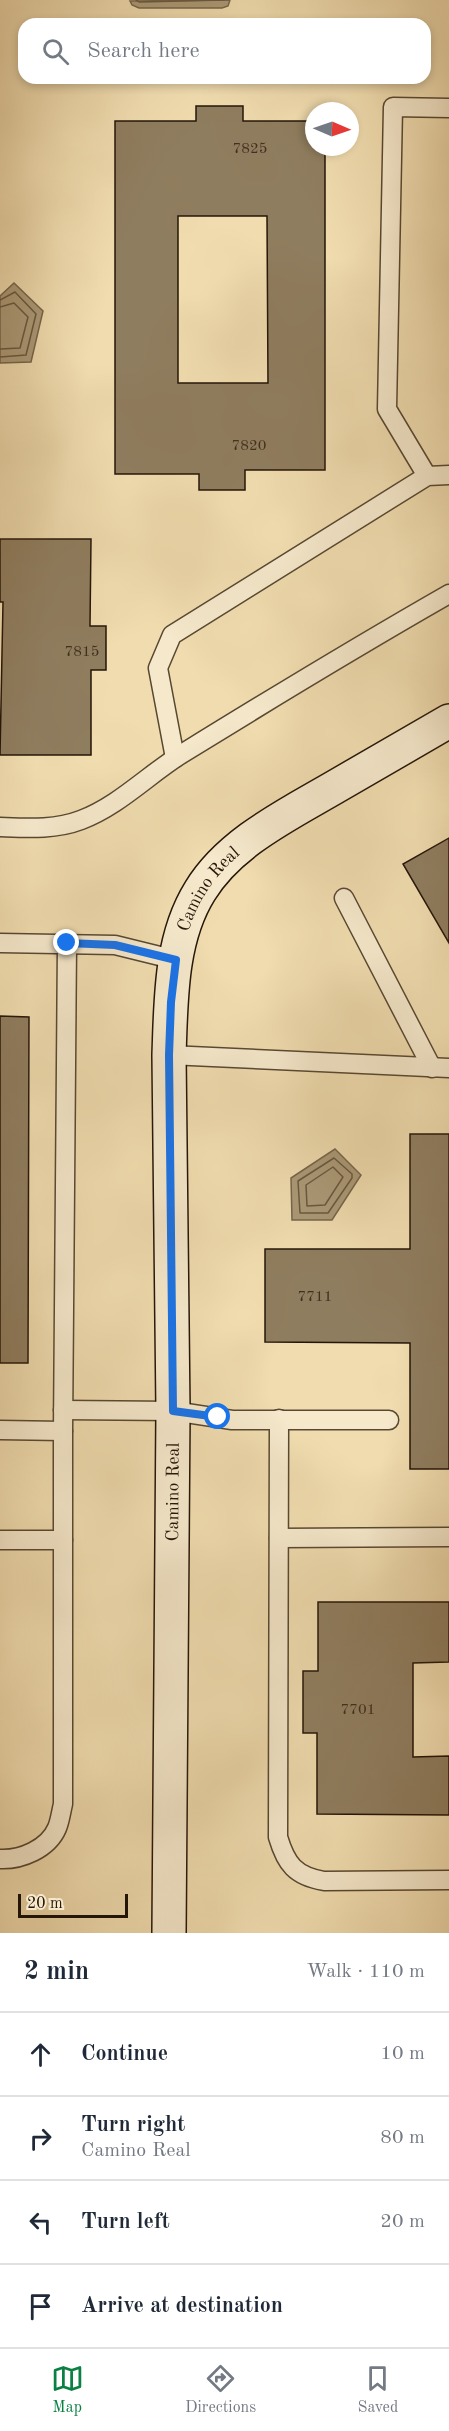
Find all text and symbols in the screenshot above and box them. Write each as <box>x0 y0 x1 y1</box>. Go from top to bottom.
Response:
search box <box>18 18 431 84</box>
icon: search <box>39 35 72 68</box>
text: Search here <box>87 40 200 62</box>
north arrow <box>305 102 359 156</box>
house number: 7825 <box>233 142 267 157</box>
house number: 7820 <box>232 439 266 454</box>
house number: 7815 <box>65 645 99 660</box>
street label: Camino Real <box>175 843 243 934</box>
route end <box>53 929 79 955</box>
house number: 7711 <box>298 1290 332 1305</box>
route start <box>204 1403 230 1429</box>
street label: Camino Real <box>164 1442 183 1541</box>
house number: 7701 <box>341 1703 375 1718</box>
scale bar <box>18 1891 128 1918</box>
text: 20 m <box>27 1896 63 1912</box>
text: 2 min <box>24 1959 89 1985</box>
text: Walk · 110 m <box>306 1962 425 1982</box>
icon: ahead <box>24 2038 57 2071</box>
text: Continue <box>81 2043 168 2065</box>
text: 10 m <box>380 2044 425 2064</box>
text: Turn right <box>81 2114 185 2136</box>
icon: right <box>24 2122 57 2155</box>
text: 80 m <box>380 2128 425 2148</box>
text: Camino Real <box>81 2141 191 2161</box>
icon: left <box>24 2206 57 2239</box>
text: Turn left <box>81 2211 170 2233</box>
text: 20 m <box>380 2212 425 2232</box>
icon: arrive <box>24 2290 57 2323</box>
text: Arrive at destination <box>81 2295 283 2317</box>
tab: Map <box>51 2362 84 2418</box>
tab: Directions <box>185 2362 256 2418</box>
tab: Saved <box>358 2362 398 2418</box>

